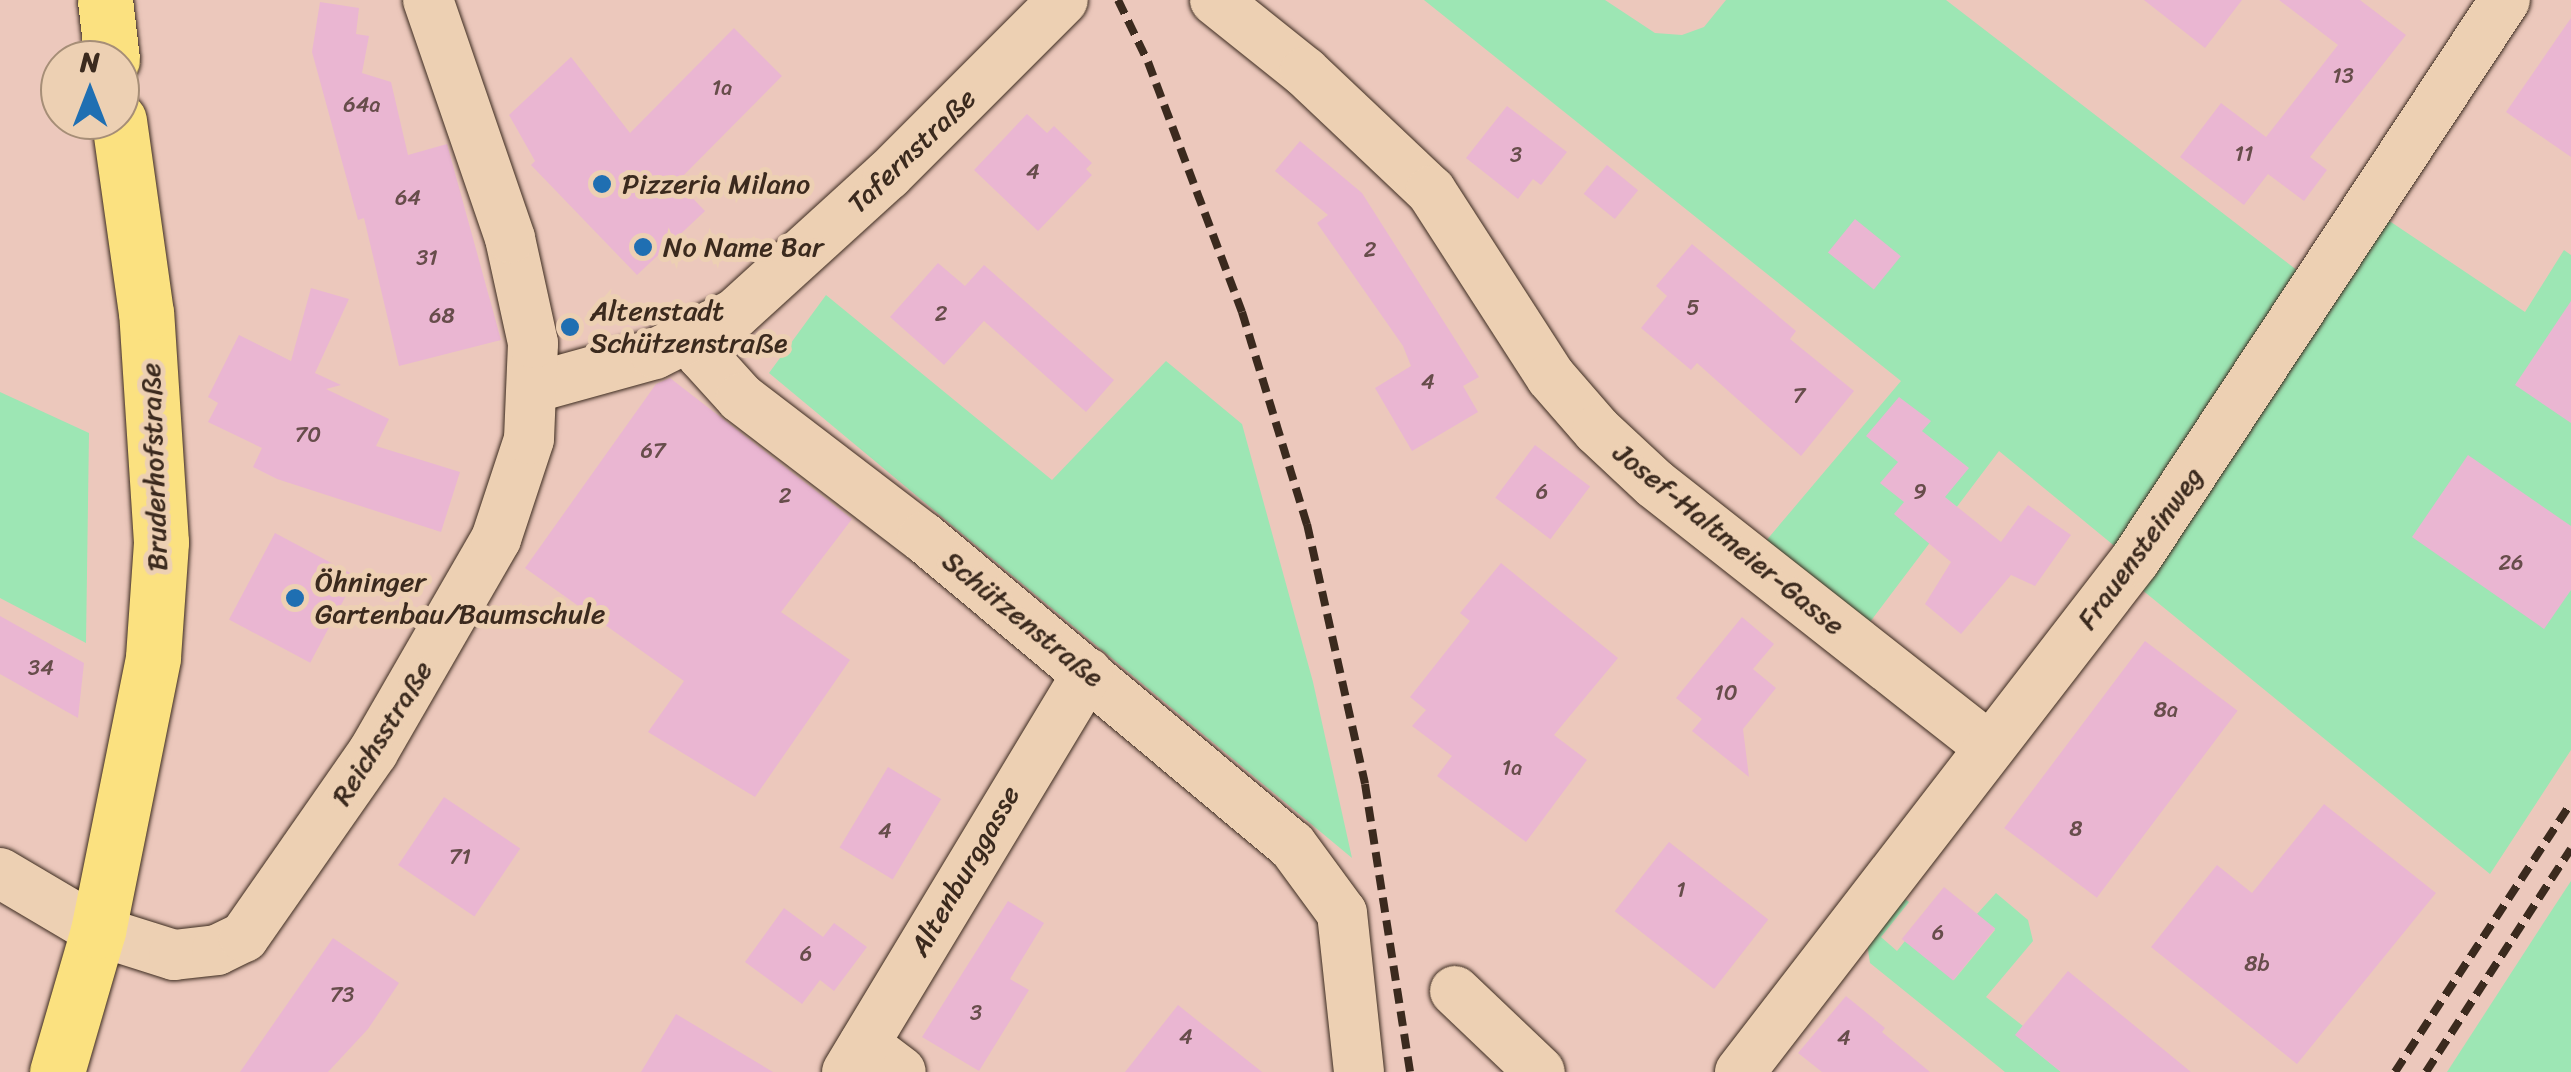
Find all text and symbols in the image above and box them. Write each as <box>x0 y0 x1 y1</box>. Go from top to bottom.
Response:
text: N <box>80 37 100 86</box>
north arrow <box>40 40 140 140</box>
house number: 13 <box>2332 63 2354 89</box>
house number: 1a <box>712 75 732 101</box>
street label: Tafernstraße <box>841 82 983 220</box>
house number: 64a <box>343 92 381 118</box>
house number: 11 <box>2235 141 2253 167</box>
house number: 3 <box>1510 142 1522 168</box>
house number: 4 <box>1026 159 1040 185</box>
place label: Pizzeria Milano <box>622 167 810 201</box>
marker: Pizzeria Milano <box>591 173 613 195</box>
house number: 64 <box>395 185 421 211</box>
place label: No Name Bar <box>663 230 824 264</box>
marker: No Name Bar <box>632 236 654 258</box>
house number: 2 <box>1364 237 1376 263</box>
house number: 31 <box>416 245 438 271</box>
place label: Altenstadt Schützenstraße <box>590 294 787 360</box>
house number: 5 <box>1686 295 1700 321</box>
house number: 2 <box>935 301 947 327</box>
house number: 68 <box>429 303 455 329</box>
marker: Altenstadt Schützenstraße <box>559 316 581 338</box>
street label: Bruderhofstraße <box>134 362 174 572</box>
house number: 4 <box>1421 369 1435 395</box>
house number: 7 <box>1793 383 1805 409</box>
house number: 70 <box>295 422 321 448</box>
street label: Josef-Haltmeier-Gasse <box>1607 436 1851 642</box>
house number: 67 <box>640 438 666 464</box>
street label: Frauensteinweg <box>2070 460 2210 636</box>
house number: 6 <box>1536 479 1548 505</box>
house number: 9 <box>1913 479 1927 505</box>
house number: 2 <box>779 483 791 509</box>
street label: Schützenstraße <box>936 544 1110 694</box>
house number: 26 <box>2498 550 2524 576</box>
place label: Öhninger Gartenbau/Baumschule <box>315 565 605 631</box>
marker: Öhninger Gartenbau/Baumschule <box>284 587 306 609</box>
house number: 34 <box>28 655 54 681</box>
street label: Reichsstraße <box>324 655 440 811</box>
house number: 10 <box>1714 680 1738 706</box>
house number: 8a <box>2154 697 2178 723</box>
house number: 1a <box>1502 755 1522 781</box>
street label: Altenburggasse <box>903 780 1027 962</box>
house number: 8 <box>2069 816 2083 842</box>
house number: 4 <box>878 818 892 844</box>
house number: 71 <box>449 844 471 870</box>
house number: 1 <box>1676 877 1686 903</box>
house number: 6 <box>1932 920 1944 946</box>
house number: 6 <box>800 941 812 967</box>
house number: 8b <box>2244 951 2270 977</box>
house number: 73 <box>330 982 354 1008</box>
house number: 3 <box>970 1000 982 1026</box>
house number: 4 <box>1179 1024 1193 1050</box>
house number: 4 <box>1837 1025 1851 1051</box>

